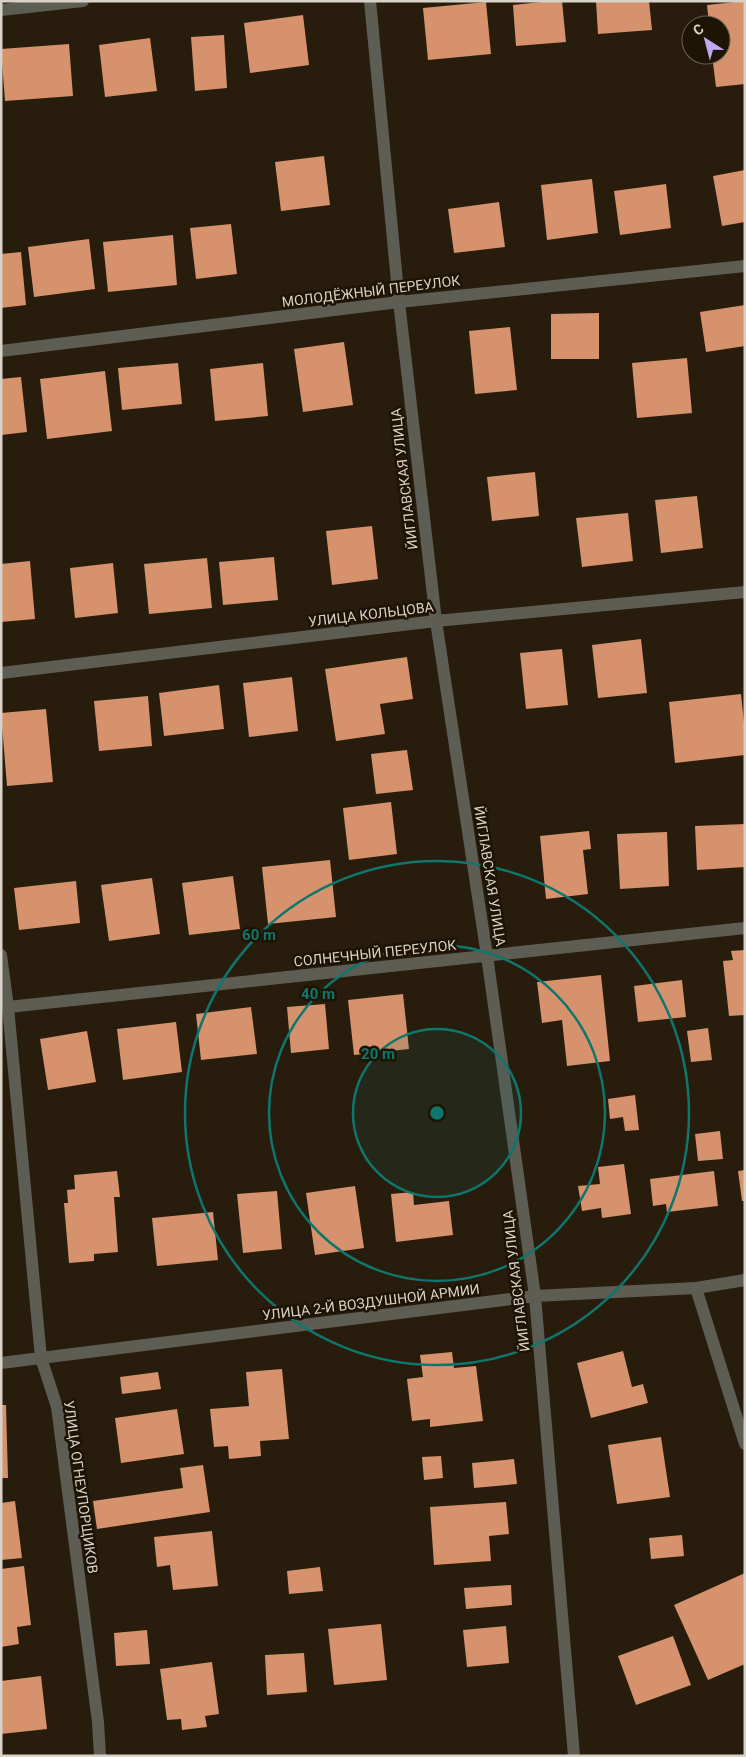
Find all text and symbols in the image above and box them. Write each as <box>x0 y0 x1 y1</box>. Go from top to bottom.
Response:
north arrow <box>681 15 731 65</box>
text: С <box>690 20 707 39</box>
street label: МОЛОДЁЖНЫЙ ПЕРЕУЛОК <box>281 272 461 310</box>
street label: ЙИГЛАВСКАЯ УЛИЦА <box>387 407 421 551</box>
street label: УЛИЦА КОЛЬЦОВА <box>308 598 434 630</box>
street label: ЙИГЛАВСКАЯ УЛИЦА <box>471 804 509 948</box>
text: 60 m <box>242 926 276 944</box>
street label: СОЛНЕЧНЫЙ ПЕРЕУЛОК <box>293 937 457 969</box>
text: 40 m <box>301 985 335 1003</box>
text: 20 m <box>361 1045 395 1063</box>
centre of rings <box>428 1104 446 1122</box>
street label: ЙИГЛАВСКАЯ УЛИЦА <box>499 1209 533 1353</box>
street label: УЛИЦА 2-Й ВОЗДУШНОЙ АРМИИ <box>261 1281 481 1323</box>
street label: УЛИЦА ОГНЕУПОРЩИКОВ <box>61 1399 101 1575</box>

